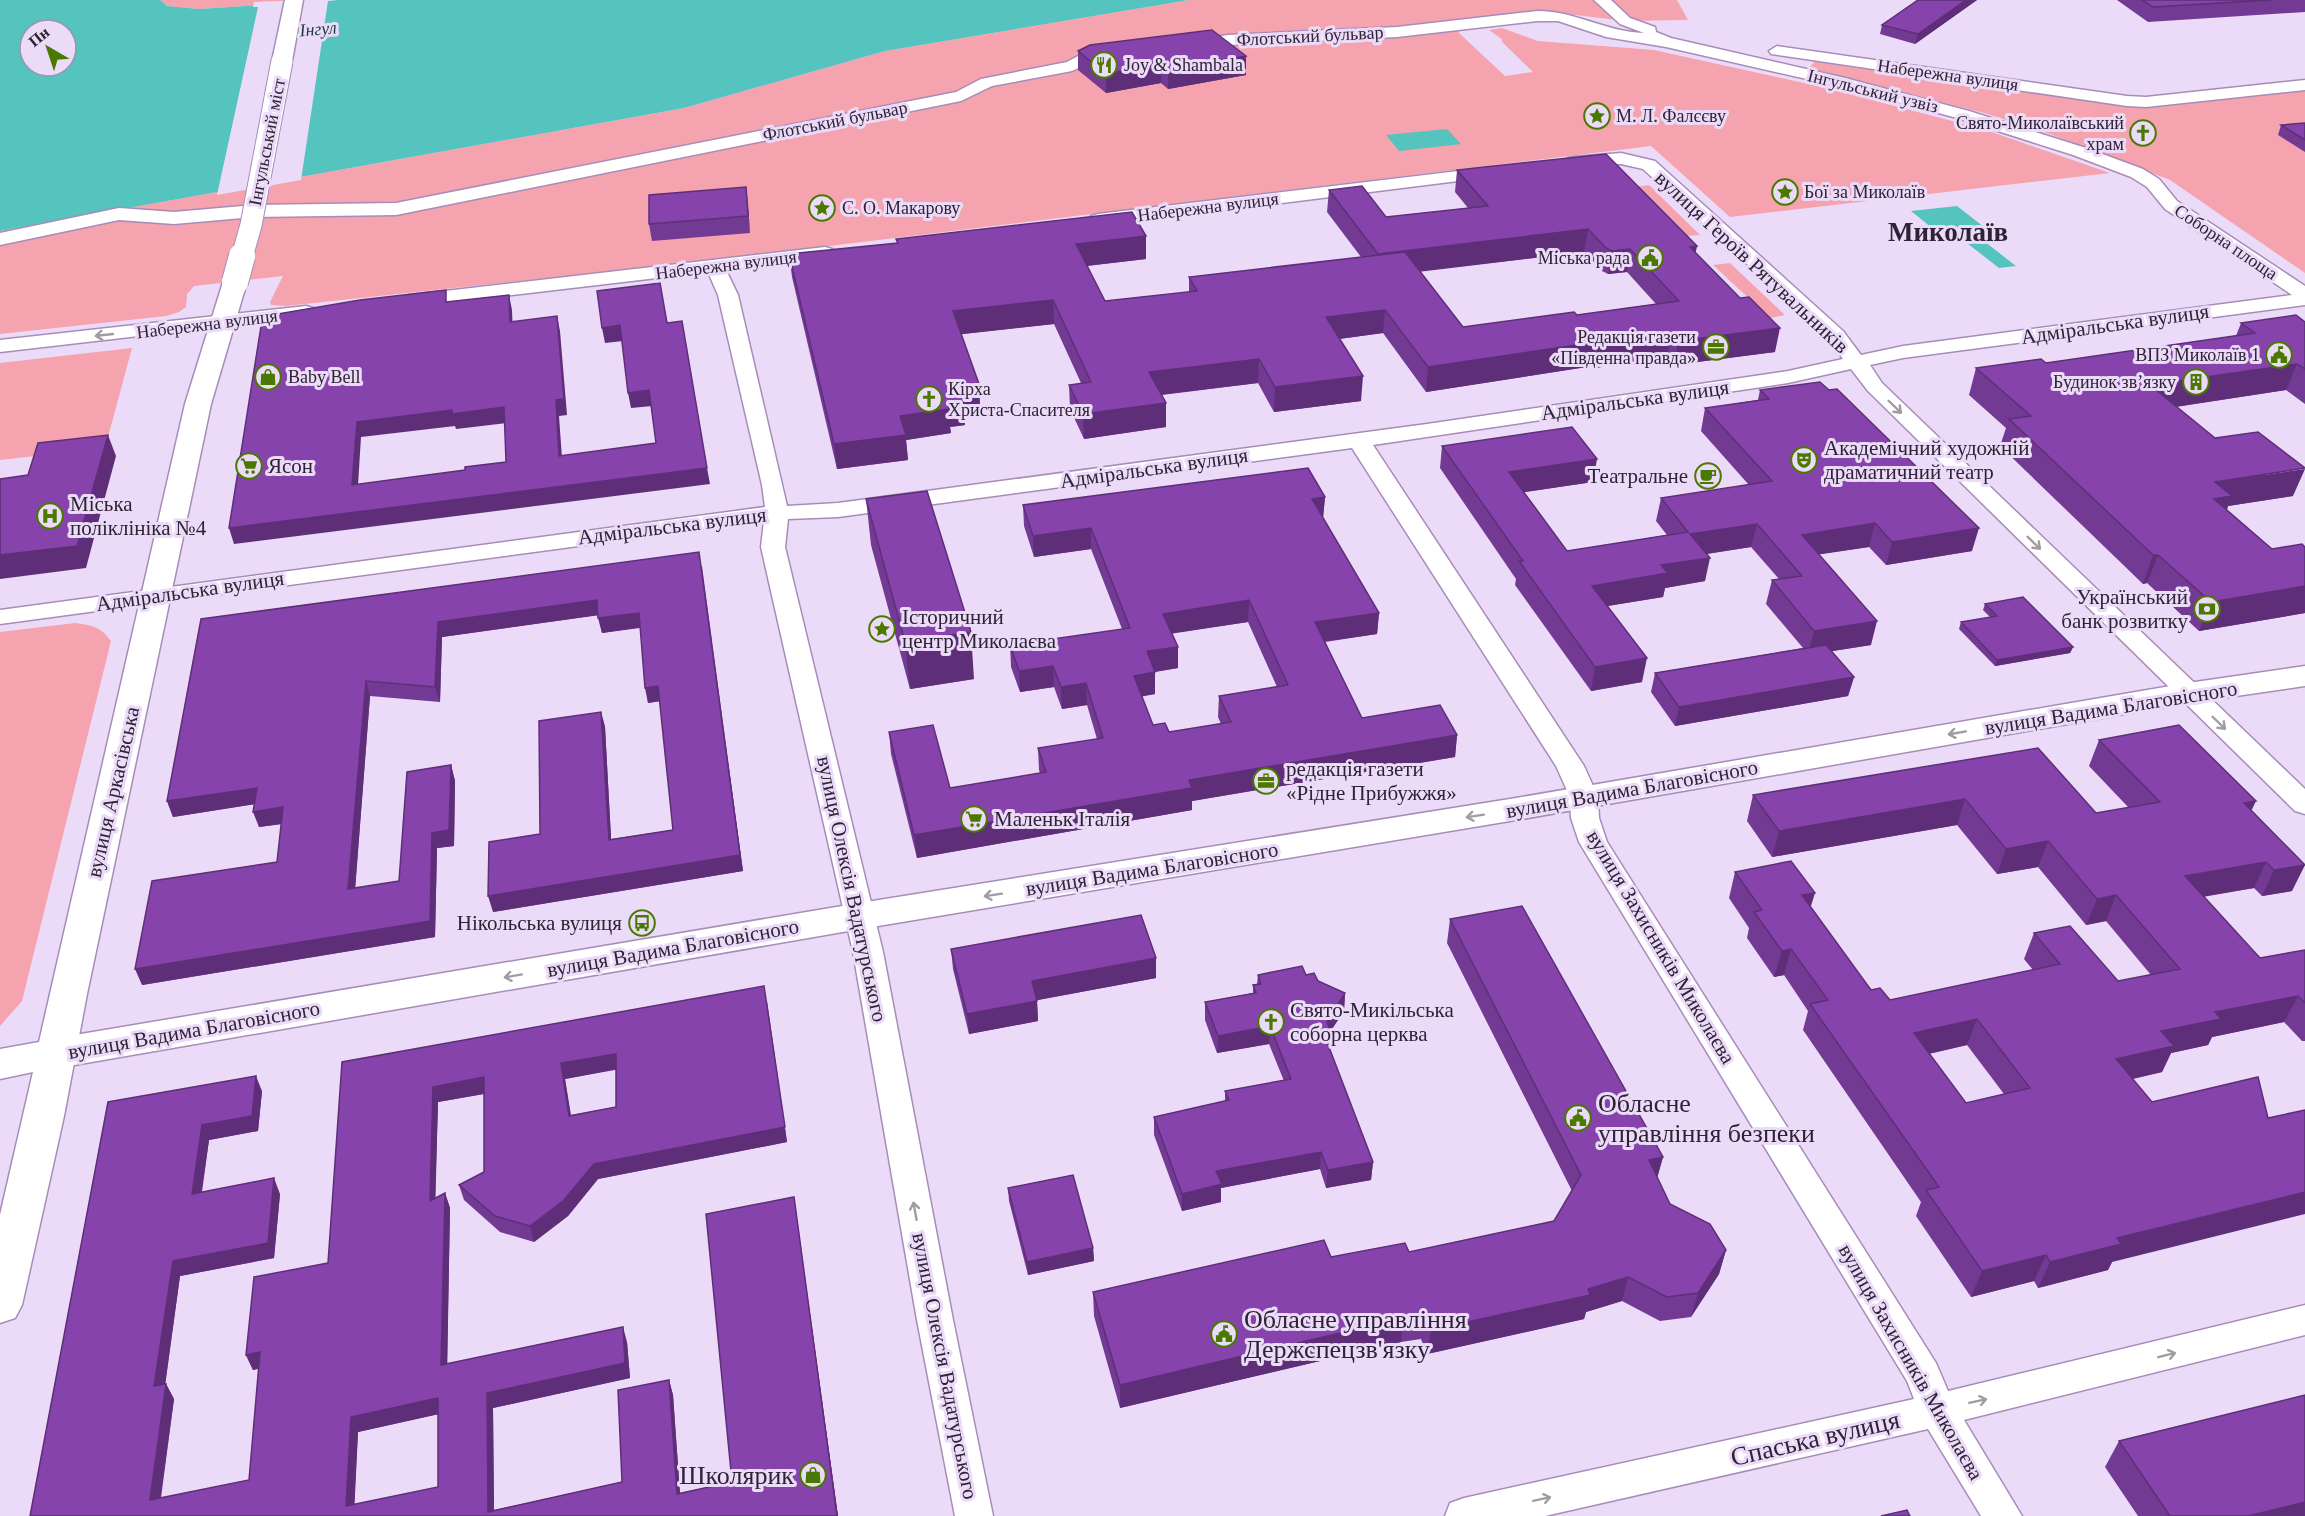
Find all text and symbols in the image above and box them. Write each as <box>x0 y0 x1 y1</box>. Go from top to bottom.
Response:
water label: Інгул <box>298 17 338 41</box>
north arrow <box>18 18 78 78</box>
street label: Флотський бульвар <box>1236 22 1384 50</box>
text: Пн <box>25 23 53 50</box>
restaurant icon: Joy & Shambala <box>1089 50 1119 80</box>
place label: Joy & Shambala <box>1124 55 1243 75</box>
street label: Набережна вулиця <box>1876 55 2020 95</box>
street label: Інгульський узвіз <box>1806 65 1940 117</box>
street label: Інгульський міст <box>245 76 289 207</box>
street label: Флотський бульвар <box>761 97 909 145</box>
place icon: М. Л. Фалєєву <box>1582 101 1612 131</box>
place label: М. Л. Фалєєву <box>1616 106 1726 126</box>
place label: Свято-Миколаївський храм <box>1956 113 2124 154</box>
church icon: Свято-Миколаївський храм <box>2128 118 2158 148</box>
street label: вулиця Героїв Рятувальників <box>1650 166 1854 358</box>
place icon: Бої за Миколаїв <box>1770 177 1800 207</box>
place label: Бої за Миколаїв <box>1804 182 1925 202</box>
street label: Набережна вулиця <box>1136 188 1280 226</box>
place icon: С. О. Макарову <box>807 193 837 223</box>
place label: С. О. Макарову <box>842 198 960 218</box>
street label: Соборна площа <box>2171 200 2281 284</box>
district label: Миколаїв <box>1888 217 2008 247</box>
public building icon: Міська рада <box>1635 243 1665 273</box>
street label: Набережна вулиця <box>654 246 798 284</box>
place label: Міська рада <box>1538 248 1630 268</box>
street label: Адміральська вулиця <box>2019 299 2211 349</box>
street label: Набережна вулиця <box>135 305 279 343</box>
place label: Редакція газети «Південна правда» <box>1551 327 1696 368</box>
one-way arrow <box>94 330 114 341</box>
office icon: Редакція газети «Південна правда» <box>1701 332 1731 362</box>
public building icon: ВПЗ Миколаїв 1 <box>2264 340 2294 370</box>
place label: ВПЗ Миколаїв 1 <box>2135 345 2260 365</box>
shop icon: Baby Bell <box>253 362 283 392</box>
place label: Baby Bell <box>288 367 361 387</box>
building icon: Будинок зв’язку <box>2181 367 2211 397</box>
place label: Будинок зв’язку <box>2053 372 2176 392</box>
street label: Адміральська вулиця <box>1539 375 1731 425</box>
place label: Кірха Христа-Спасителя <box>948 379 1090 420</box>
church icon: Кірха Христа-Спасителя <box>914 384 944 414</box>
one-way arrow <box>1887 400 1902 414</box>
place label: Академічний художній драматичний театр <box>1824 436 2029 484</box>
street label: Адміральська вулиця <box>1058 443 1250 493</box>
theatre icon: Академічний художній драматичний театр <box>1789 445 1819 475</box>
supermarket icon: Ясон <box>234 451 264 481</box>
place label: Ясон <box>268 454 313 478</box>
cafe icon: Театральне <box>1693 461 1723 491</box>
place label: Театральне <box>1588 464 1688 488</box>
place label: Міська поліклініка №4 <box>70 492 207 540</box>
hospital icon: Міська поліклініка №4 <box>35 501 65 531</box>
street label: Адміральська вулиця <box>576 502 768 549</box>
one-way arrow <box>2027 535 2042 550</box>
street label: Адміральська вулиця <box>94 566 286 616</box>
place label: Український банк розвитку <box>2061 585 2188 633</box>
bank icon: Український банк розвитку <box>2192 594 2222 624</box>
place label: Історичний центр Миколаєва <box>902 605 1057 653</box>
place icon: Історичний центр Миколаєва <box>867 614 897 644</box>
street label: вулиця Вадима Благовісного <box>1983 676 2239 740</box>
street label: вулиця Аркасівська <box>82 704 144 880</box>
one-way arrow <box>2211 716 2226 730</box>
one-way arrow <box>1948 728 1968 739</box>
street label: вулиця Олексія Вадатурського <box>812 754 892 1024</box>
street label: вулиця Вадима Благовісного <box>1504 755 1760 823</box>
place label: редакція газети «Рідне Прибужжя» <box>1286 757 1457 805</box>
office icon: редакція газети «Рідне Прибужжя» <box>1251 766 1281 796</box>
supermarket icon: Маленьк Італія <box>959 804 989 834</box>
place label: Маленьк Італія <box>994 807 1130 831</box>
one-way arrow <box>1466 811 1486 822</box>
street label: вулиця Захисників Миколаєва <box>1582 826 1741 1069</box>
street label: вулиця Вадима Благовісного <box>1024 837 1280 901</box>
one-way arrow <box>983 889 1003 900</box>
bus stop icon: Нікольська вулиця <box>627 908 657 938</box>
place label: Нікольська вулиця <box>457 911 622 935</box>
street label: вулиця Вадима Благовісного <box>545 914 801 982</box>
one-way arrow <box>503 970 523 981</box>
street label: вулиця Вадима Благовісного <box>66 996 322 1064</box>
place label: Свято-Микільська соборна церква <box>1290 998 1454 1046</box>
church icon: Свято-Микільська соборна церква <box>1256 1007 1286 1037</box>
place label: Обласне управління безпеки <box>1598 1089 1815 1148</box>
public building icon: Обласне управління безпеки <box>1563 1103 1593 1133</box>
one-way arrow <box>909 1202 920 1221</box>
street label: вулиця Олексія Вадатурського <box>907 1231 983 1501</box>
street label: вулиця Захисників Миколаєва <box>1834 1240 1989 1485</box>
place label: Обласне управління Держспецзв'язку <box>1244 1305 1467 1364</box>
public building icon: Обласне управління Держспецзв'язку <box>1209 1319 1239 1349</box>
one-way arrow <box>2157 1348 2176 1360</box>
one-way arrow <box>1968 1395 1987 1407</box>
street label: Спаська вулиця <box>1728 1405 1902 1472</box>
shop icon: Школярик <box>798 1460 828 1490</box>
place label: Школярик <box>679 1461 794 1490</box>
one-way arrow <box>1532 1493 1551 1504</box>

